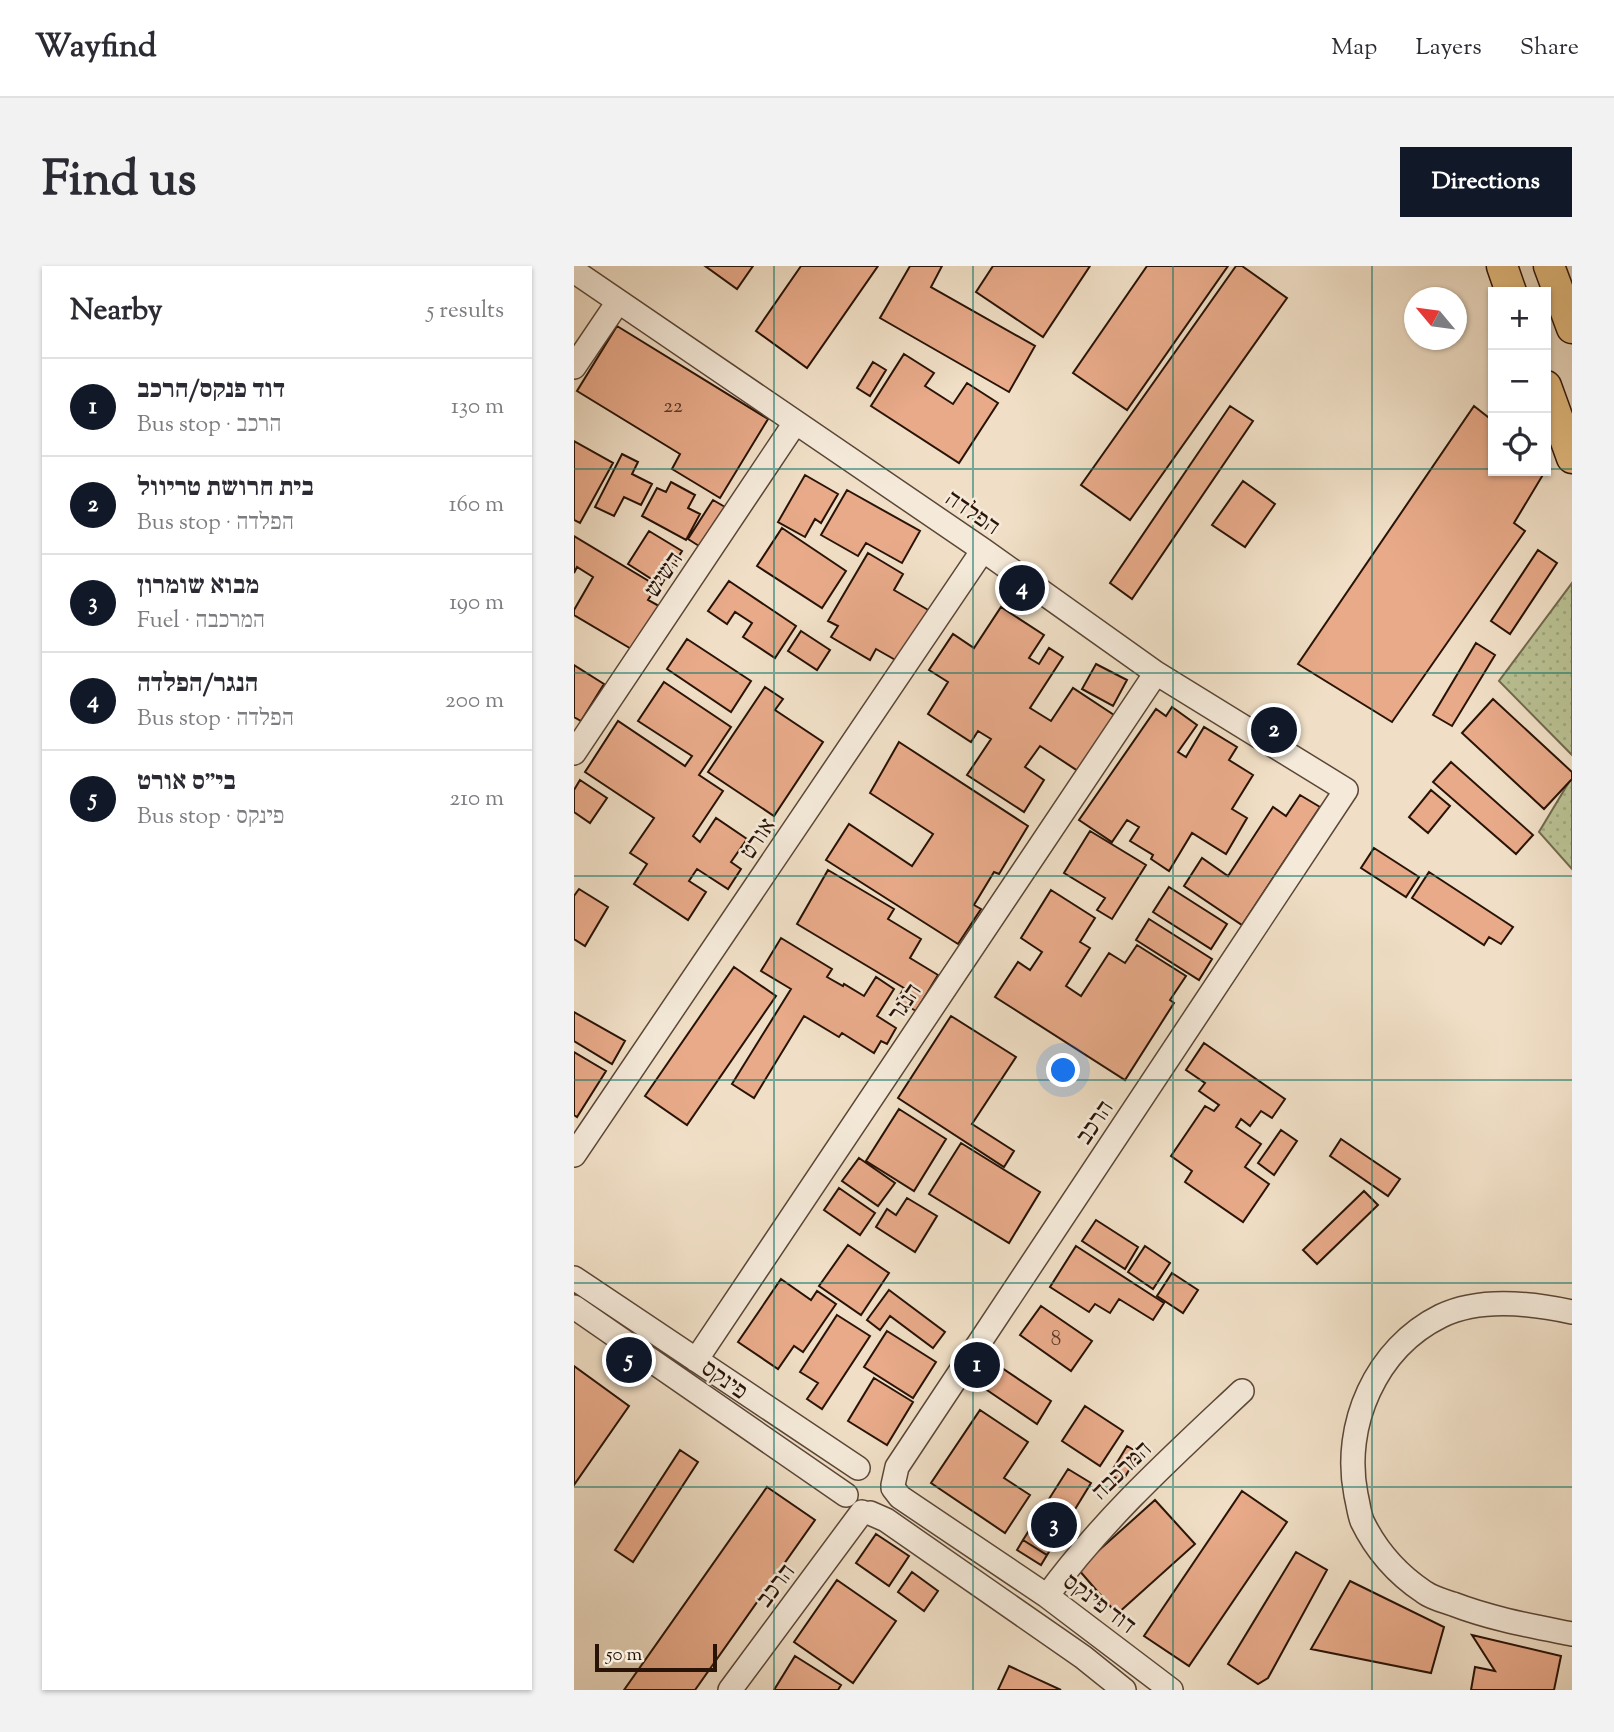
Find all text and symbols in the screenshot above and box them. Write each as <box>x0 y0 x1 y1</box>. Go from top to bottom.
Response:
text: Wayfind <box>35 24 157 72</box>
text: Map <box>1331 31 1377 65</box>
text: Layers <box>1415 31 1482 65</box>
text: Share <box>1520 31 1579 65</box>
text: Find us <box>42 147 196 217</box>
button: Directions <box>1400 147 1572 217</box>
north arrow <box>1404 287 1467 350</box>
map controls <box>1488 287 1551 476</box>
button: + <box>1488 287 1551 350</box>
text: Nearby <box>70 290 162 333</box>
text: 5 results <box>427 295 504 328</box>
button: − <box>1488 350 1551 413</box>
text: דוד פנקס/הרכב <box>137 372 285 409</box>
text: 1 <box>89 391 97 424</box>
text: 130 m <box>451 391 504 424</box>
house number: 22 <box>663 392 683 422</box>
text: Bus stop · הרכב <box>137 409 282 442</box>
button: locate <box>1488 413 1551 476</box>
text: בית חרושת טריוול <box>137 470 314 507</box>
street label: הפלדה <box>937 483 1006 545</box>
text: 2 <box>88 489 98 522</box>
text: 160 m <box>449 489 504 522</box>
text: Bus stop · הפלדה <box>137 507 294 540</box>
street label: השיש <box>637 545 692 605</box>
pin: 4 <box>999 562 1045 614</box>
text: מבוא שומרון <box>137 568 259 605</box>
text: 3 <box>88 587 98 620</box>
text: 190 m <box>449 587 504 620</box>
text: Fuel · המרכבה <box>137 605 265 638</box>
text: הנגר/הפלדה <box>137 666 258 703</box>
text: 4 <box>87 685 99 718</box>
text: 200 m <box>445 685 504 718</box>
text: Bus stop · הפלדה <box>137 703 294 736</box>
pin: 2 <box>1251 704 1297 756</box>
text: בי״ס אורט <box>137 764 236 801</box>
text: 5 <box>89 783 97 816</box>
text: 210 m <box>450 783 504 816</box>
text: Bus stop · פינקס <box>137 801 284 834</box>
street label: אורט <box>732 812 785 867</box>
street label: הנגר <box>880 977 931 1029</box>
your location <box>1046 1053 1080 1087</box>
street label: הרכב <box>1068 1094 1123 1152</box>
house number: 8 <box>1051 1325 1061 1355</box>
pin: 5 <box>606 1334 652 1386</box>
pin: 1 <box>954 1339 1000 1391</box>
street label: פינקס <box>694 1352 754 1409</box>
street label: המרכבה <box>1084 1434 1160 1509</box>
pin: 3 <box>1031 1499 1077 1551</box>
street label: הרכב <box>749 1557 804 1615</box>
street label: דוד פינקס <box>1055 1566 1142 1643</box>
scale bar <box>595 1641 718 1673</box>
text: 50 m <box>606 1642 642 1669</box>

